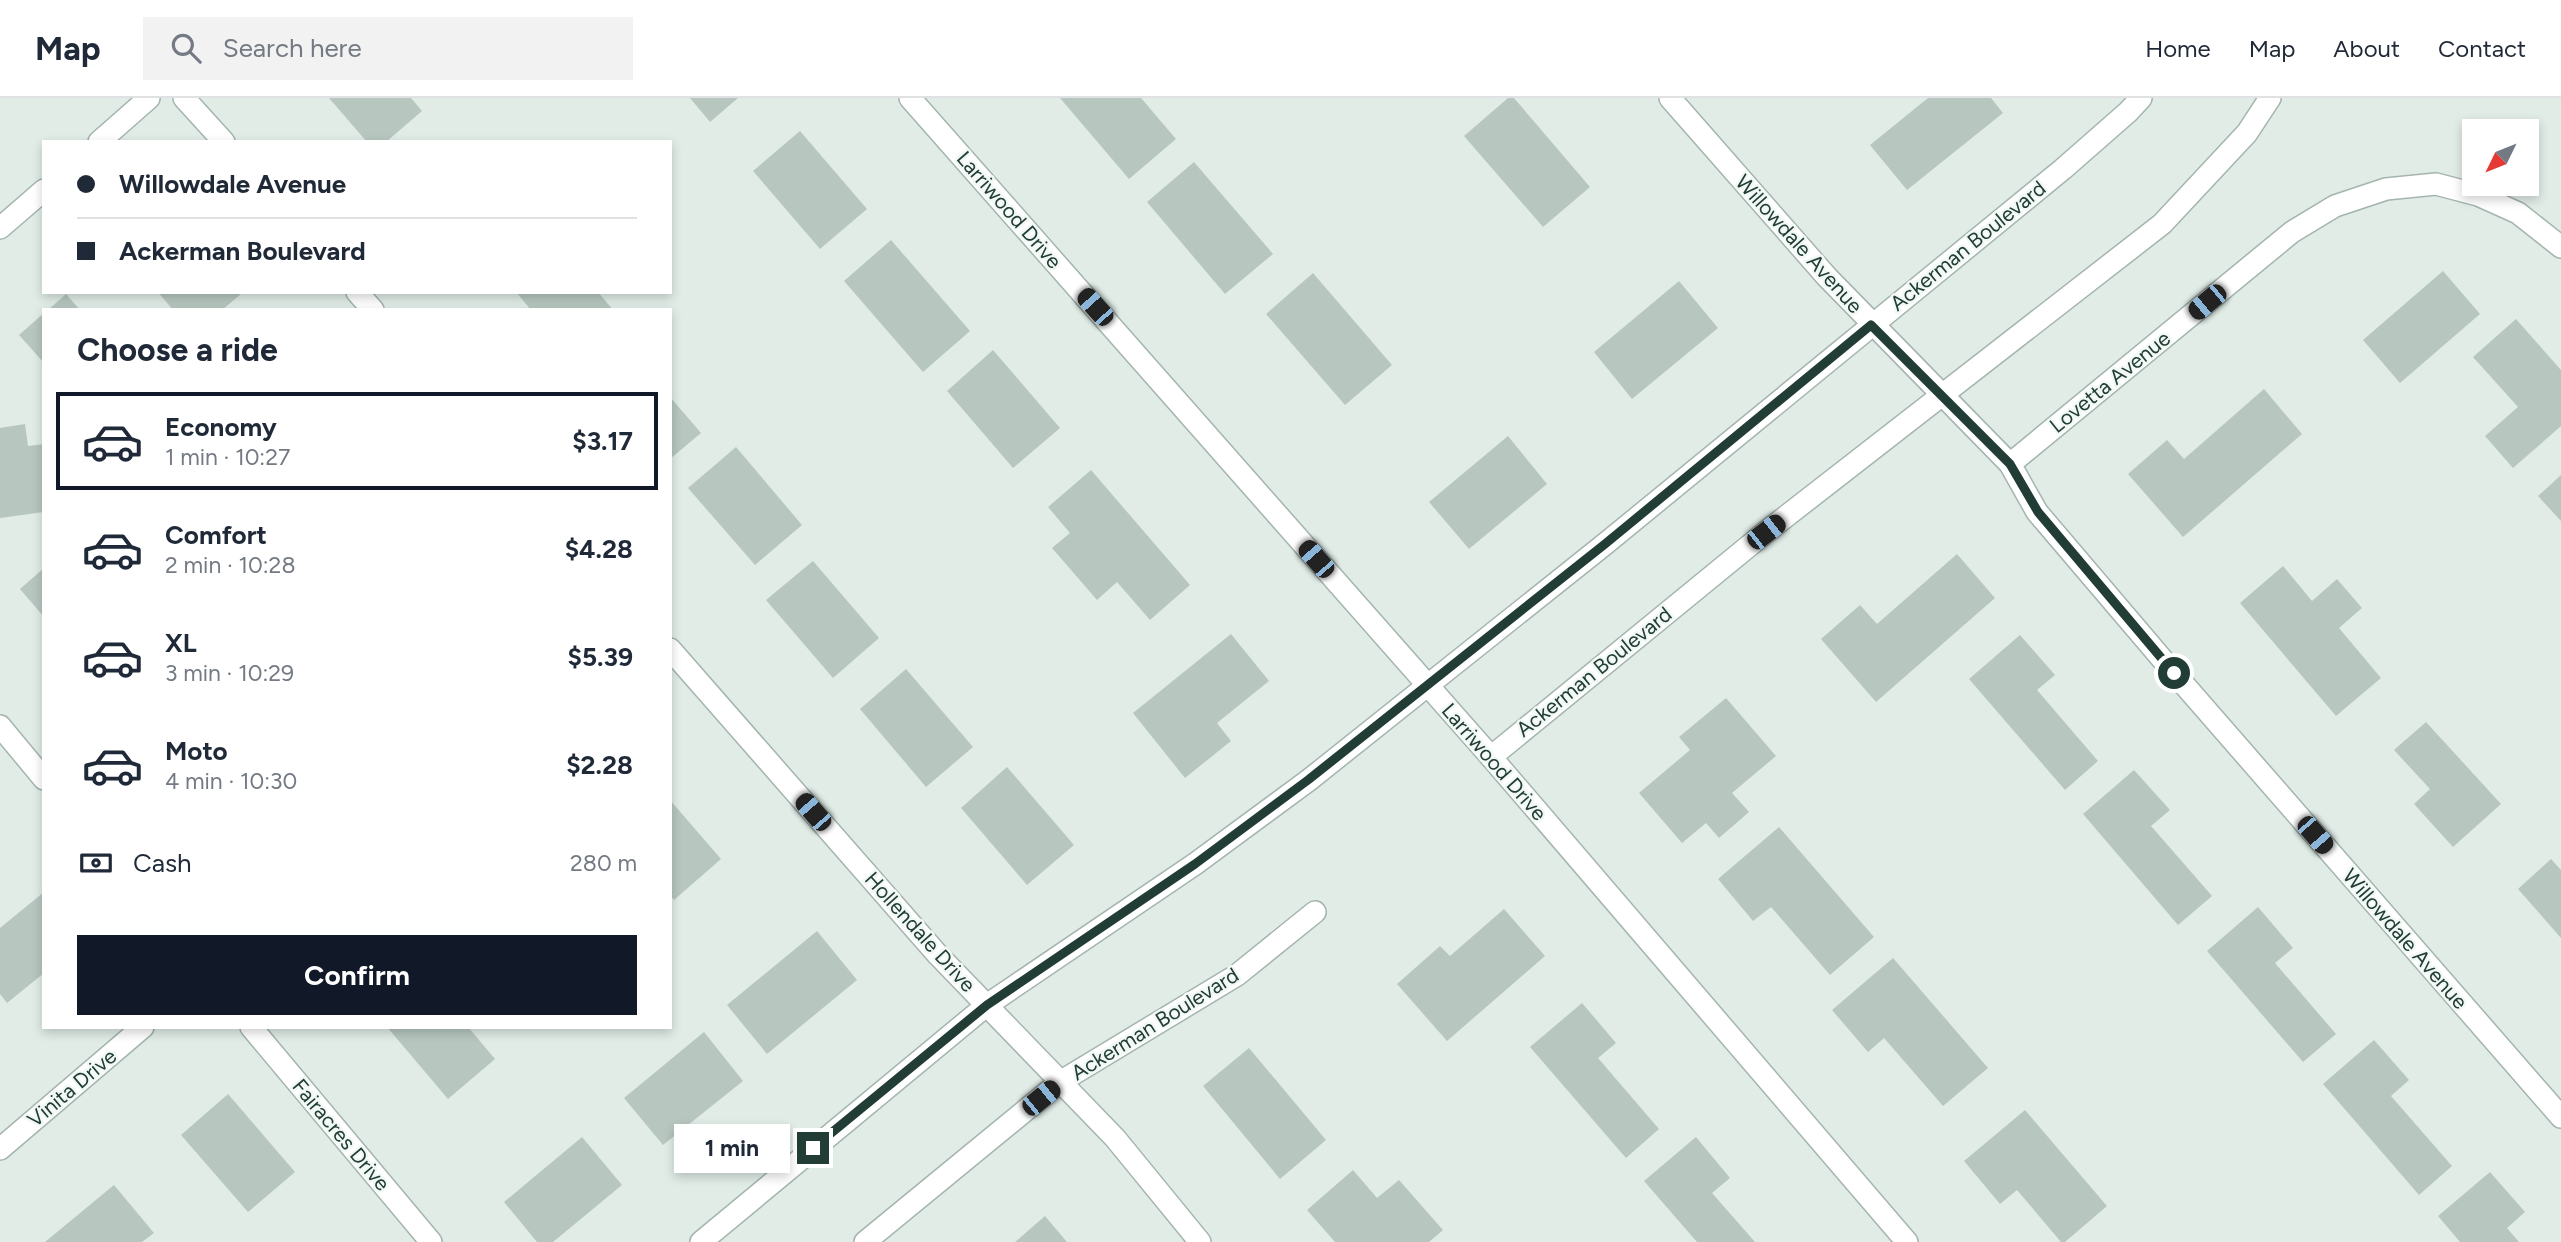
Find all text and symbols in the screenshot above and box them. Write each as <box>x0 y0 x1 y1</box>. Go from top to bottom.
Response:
search box <box>143 17 633 80</box>
text: Map <box>35 29 101 68</box>
icon: search <box>167 29 205 67</box>
text: Search here <box>223 32 362 64</box>
text: Home <box>2145 34 2211 63</box>
text: Map <box>2249 34 2295 63</box>
text: About <box>2333 34 2400 63</box>
text: Contact <box>2438 34 2526 63</box>
north arrow <box>2462 119 2539 196</box>
map controls <box>2462 119 2539 196</box>
street label: Larriwood Drive <box>952 146 1067 273</box>
text: Willowdale Avenue <box>119 168 346 200</box>
street label: Willowdale Avenue <box>1731 169 1868 318</box>
street label: Ackerman Boulevard <box>1885 175 2050 316</box>
text: Ackerman Boulevard <box>119 235 366 267</box>
car <box>2185 280 2230 324</box>
car <box>1074 284 1117 330</box>
street label: Lovetta Avenue <box>2044 325 2175 438</box>
text: Choose a ride <box>77 331 278 369</box>
icon: car <box>81 410 144 473</box>
text: Economy <box>165 411 277 443</box>
text: $3.17 <box>572 425 633 457</box>
text: 1 min · 10:27 <box>165 443 290 471</box>
car <box>1743 511 1790 553</box>
icon: car <box>81 518 144 581</box>
text: Comfort <box>165 519 267 551</box>
text: $4.28 <box>565 533 633 565</box>
car <box>1295 536 1338 582</box>
text: 2 min · 10:28 <box>165 551 296 579</box>
street label: Ackerman Boulevard <box>1511 601 1676 742</box>
icon: car <box>81 626 144 689</box>
text: XL <box>165 627 197 659</box>
text: $5.39 <box>568 641 633 673</box>
route start <box>2158 657 2190 689</box>
text: 3 min · 10:29 <box>165 659 294 687</box>
street label: Larriwood Drive <box>1437 698 1552 825</box>
icon: car <box>81 734 144 797</box>
text: Moto <box>165 735 228 767</box>
text: $2.28 <box>566 749 633 781</box>
text: 4 min · 10:30 <box>165 767 297 795</box>
car <box>792 789 835 835</box>
car <box>2294 812 2337 858</box>
icon: cash <box>77 844 115 882</box>
text: Cash <box>133 847 192 879</box>
text: 280 m <box>570 849 637 877</box>
street label: Willowdale Avenue <box>2338 863 2473 1014</box>
street label: Hollendale Drive <box>860 866 981 997</box>
button: Confirm <box>77 935 637 1015</box>
street label: Ackerman Boulevard <box>1066 962 1243 1085</box>
street label: Vinita Drive <box>22 1043 121 1132</box>
street label: Fairacres Drive <box>287 1074 395 1196</box>
car <box>1019 1077 1064 1119</box>
callout: 1 min <box>673 1124 788 1172</box>
route end <box>797 1132 829 1164</box>
text: 1 min <box>705 1134 759 1162</box>

